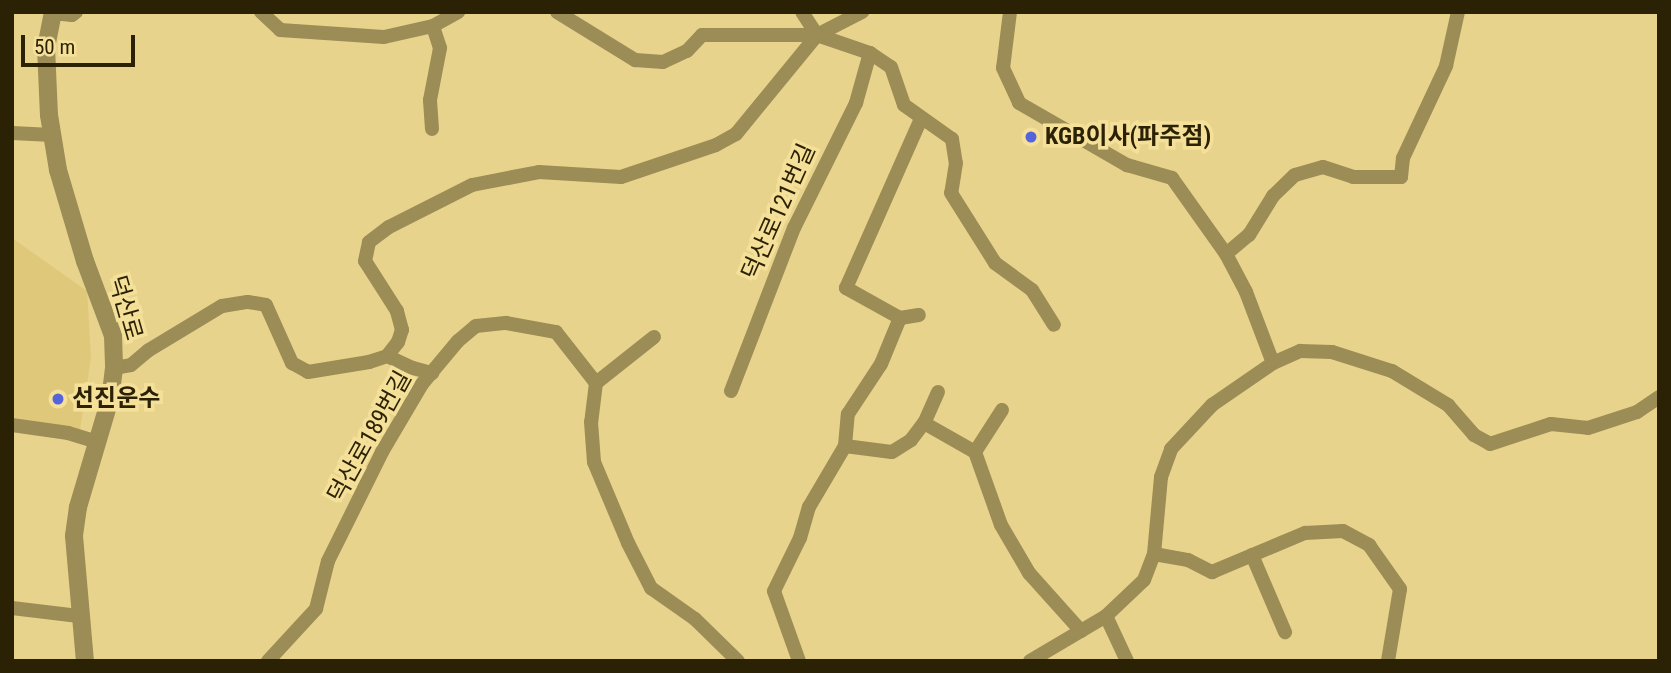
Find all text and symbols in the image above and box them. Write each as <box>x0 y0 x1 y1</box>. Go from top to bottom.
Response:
scale bar <box>24 21 138 65</box>
text: 50 m <box>34 35 75 59</box>
place label: KGB이사(파주점) <box>1045 123 1211 151</box>
marker: KGB이사(파주점) <box>1023 129 1039 145</box>
street label: 덕산로121번길 <box>736 139 822 285</box>
street label: 덕산로 <box>102 272 148 344</box>
street label: 덕산로189번길 <box>322 366 418 508</box>
place label: 선진운수 <box>72 385 160 413</box>
marker: 선진운수 <box>50 391 66 407</box>

